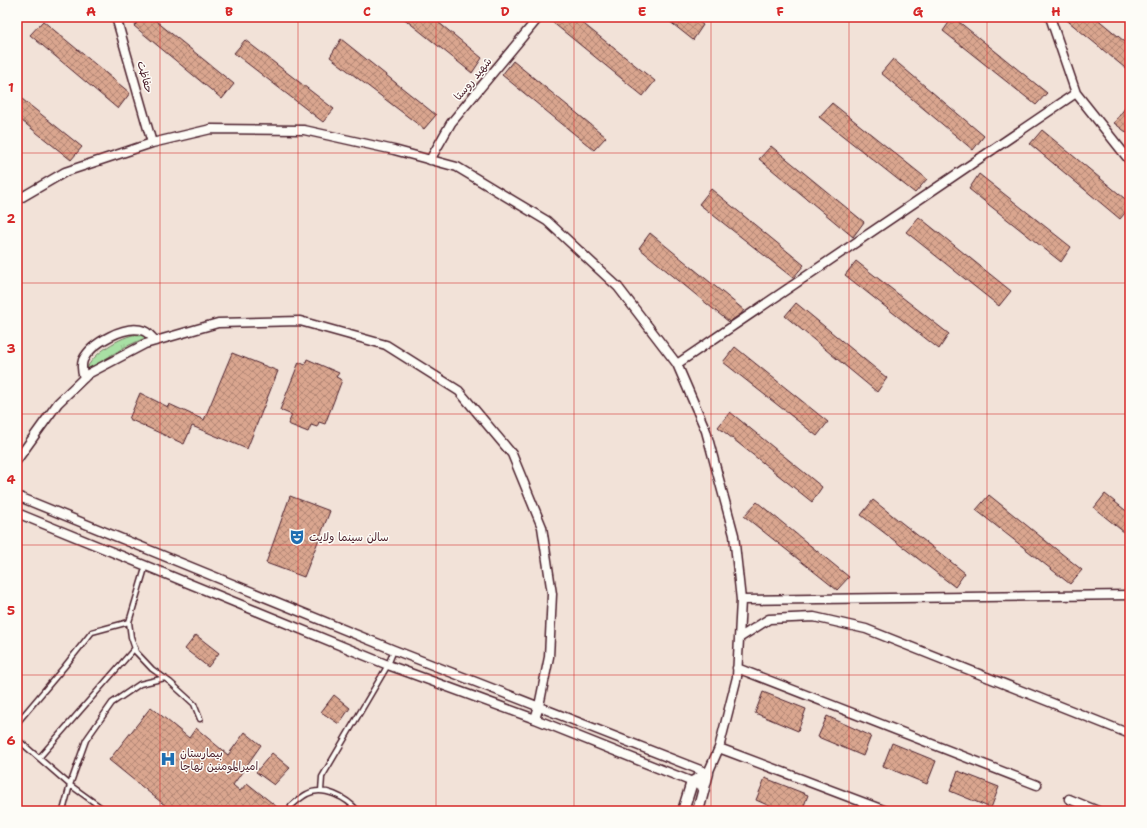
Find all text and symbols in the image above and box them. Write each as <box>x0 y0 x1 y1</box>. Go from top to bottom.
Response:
text: A <box>86 3 96 20</box>
text: B <box>225 3 233 20</box>
text: C <box>363 3 371 20</box>
text: D <box>500 3 510 20</box>
text: E <box>638 3 647 20</box>
text: F <box>776 3 784 20</box>
text: G <box>913 3 924 20</box>
text: H <box>1051 3 1061 20</box>
street label: شهید روستا <box>451 54 495 104</box>
street label: حفاظت <box>133 59 157 95</box>
text: 1 <box>8 79 14 96</box>
text: 2 <box>6 210 16 227</box>
text: 3 <box>6 340 16 357</box>
text: 4 <box>6 471 16 488</box>
theatre icon: سالن سینما ولایت <box>288 528 306 546</box>
place label: سالن سینما ولایت <box>309 530 389 545</box>
text: 5 <box>7 602 15 619</box>
text: 6 <box>6 732 16 749</box>
place label: بیمارستان امیرالمومنین نهاجا <box>180 746 258 774</box>
hospital icon: بیمارستان امیرالمومنین نهاجا <box>159 750 177 768</box>

